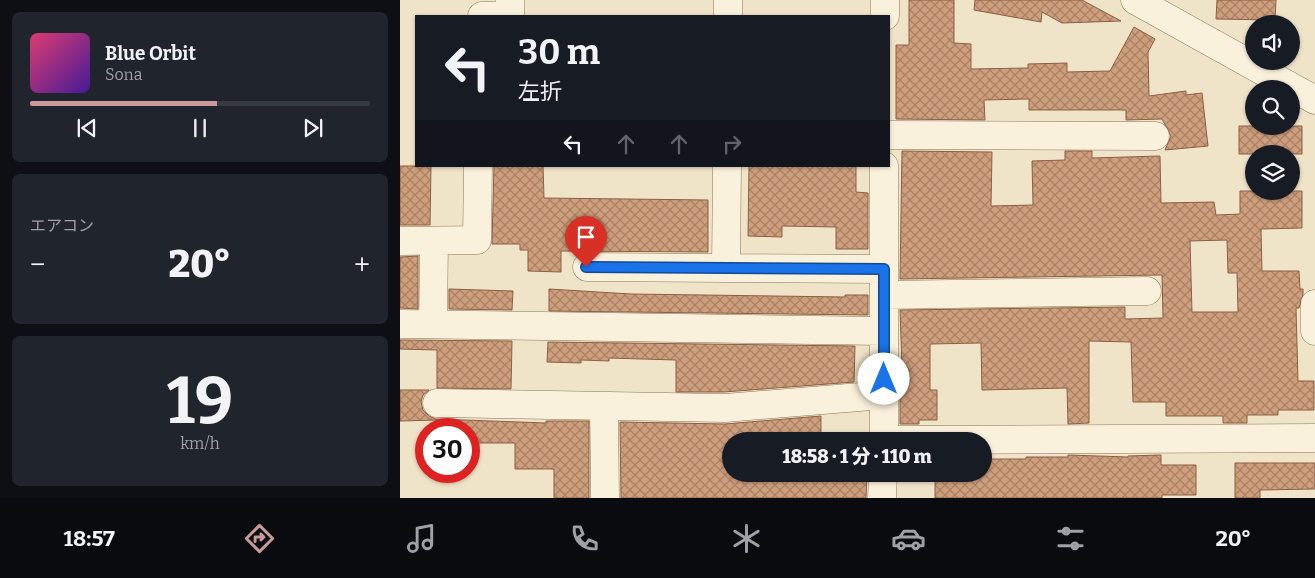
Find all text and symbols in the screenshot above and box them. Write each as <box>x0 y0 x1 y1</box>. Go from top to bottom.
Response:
map controls <box>1245 15 1300 200</box>
button: sound <box>1245 15 1300 70</box>
text: 30 m <box>518 31 600 73</box>
icon: left <box>435 35 500 100</box>
text: Blue Orbit <box>105 42 196 65</box>
text: Sona <box>105 65 142 84</box>
text: 左折 <box>518 78 562 105</box>
button: search <box>1245 80 1300 135</box>
icon: previous <box>73 114 101 142</box>
icon: pause <box>186 114 214 142</box>
icon: next <box>299 114 327 142</box>
icon: left <box>559 130 587 158</box>
icon: ahead <box>612 130 640 158</box>
icon: ahead <box>665 130 693 158</box>
icon: right <box>718 130 746 158</box>
button: layers <box>1245 145 1300 200</box>
text: エアコン <box>30 216 94 235</box>
pin <box>565 216 607 267</box>
icon: arrive <box>572 223 600 251</box>
text: 20° <box>169 241 231 287</box>
text: − <box>30 248 45 281</box>
text: + <box>354 248 370 281</box>
position arrow <box>857 352 909 404</box>
text: 19 <box>167 362 233 440</box>
speed limit sign: 30 <box>415 418 480 483</box>
text: km/h <box>180 434 220 453</box>
text: 18:58 · 1 分 · 110 m <box>782 445 932 468</box>
icon: directions <box>242 521 277 556</box>
icon: music <box>404 521 439 556</box>
icon: phone <box>567 521 602 556</box>
icon: climate <box>729 521 764 556</box>
icon: car <box>891 521 926 556</box>
icon: filters <box>1053 521 1088 556</box>
text: 18:57 <box>64 525 115 552</box>
text: 20° <box>1215 525 1251 552</box>

